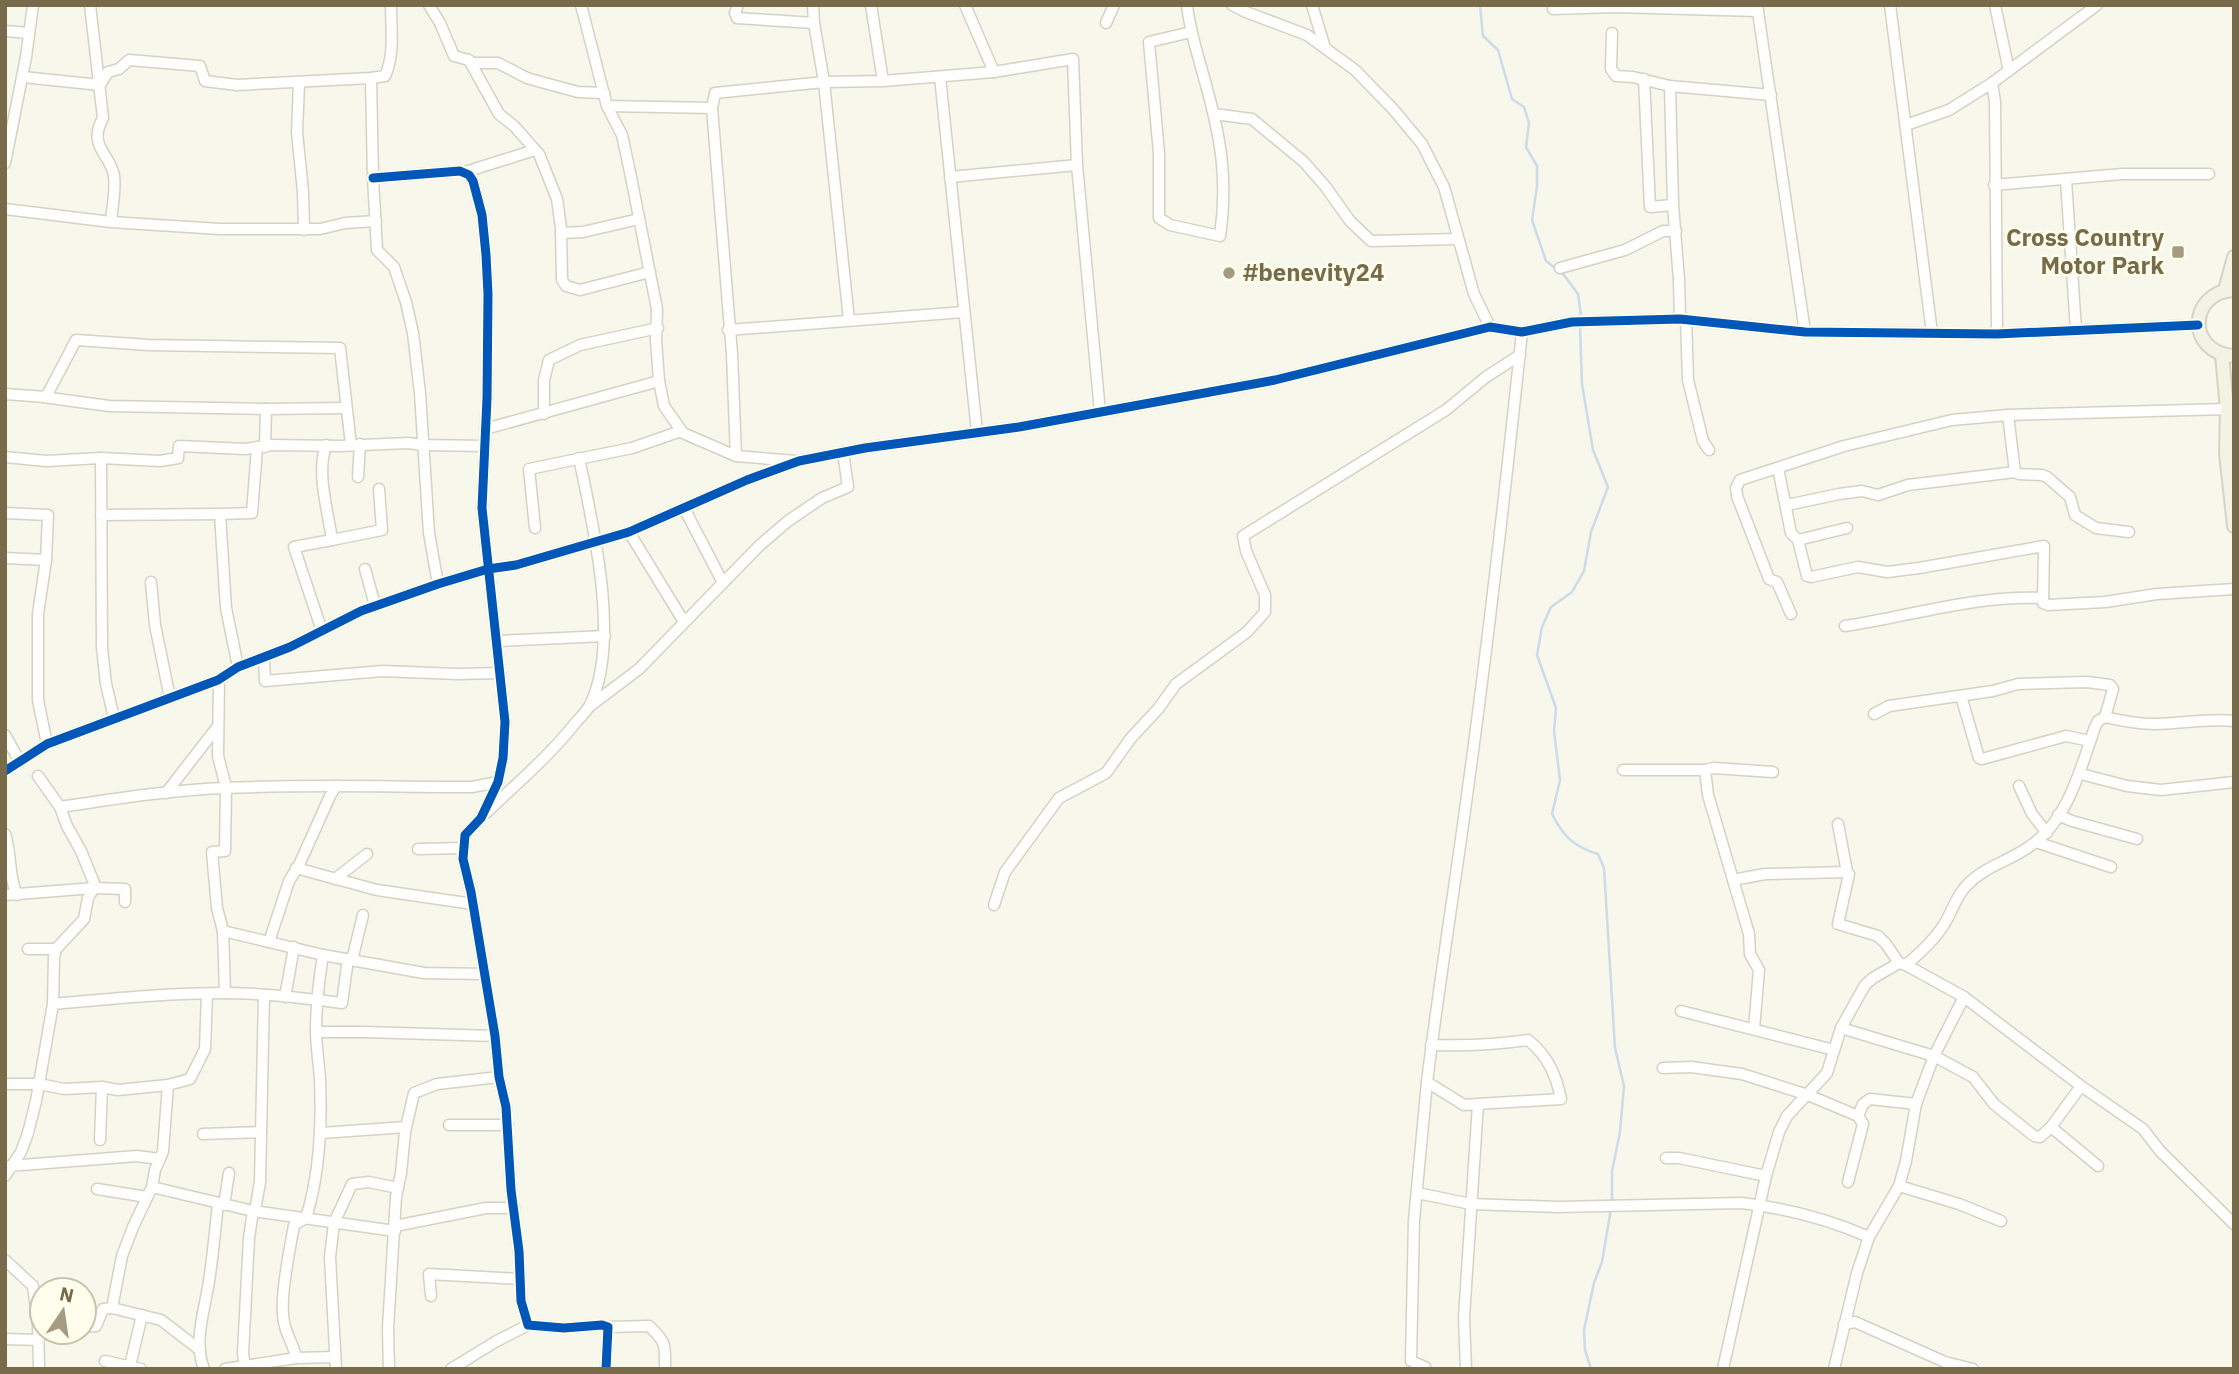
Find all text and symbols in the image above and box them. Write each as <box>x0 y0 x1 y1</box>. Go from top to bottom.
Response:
place label: Cross Country Motor Park <box>2006 221 2164 281</box>
marker: Cross Country Motor Park <box>2170 244 2186 260</box>
place label: #benevity24 <box>1243 256 1384 288</box>
marker: #benevity24 <box>1221 265 1237 281</box>
north arrow <box>28 1276 98 1346</box>
text: N <box>57 1281 76 1308</box>

